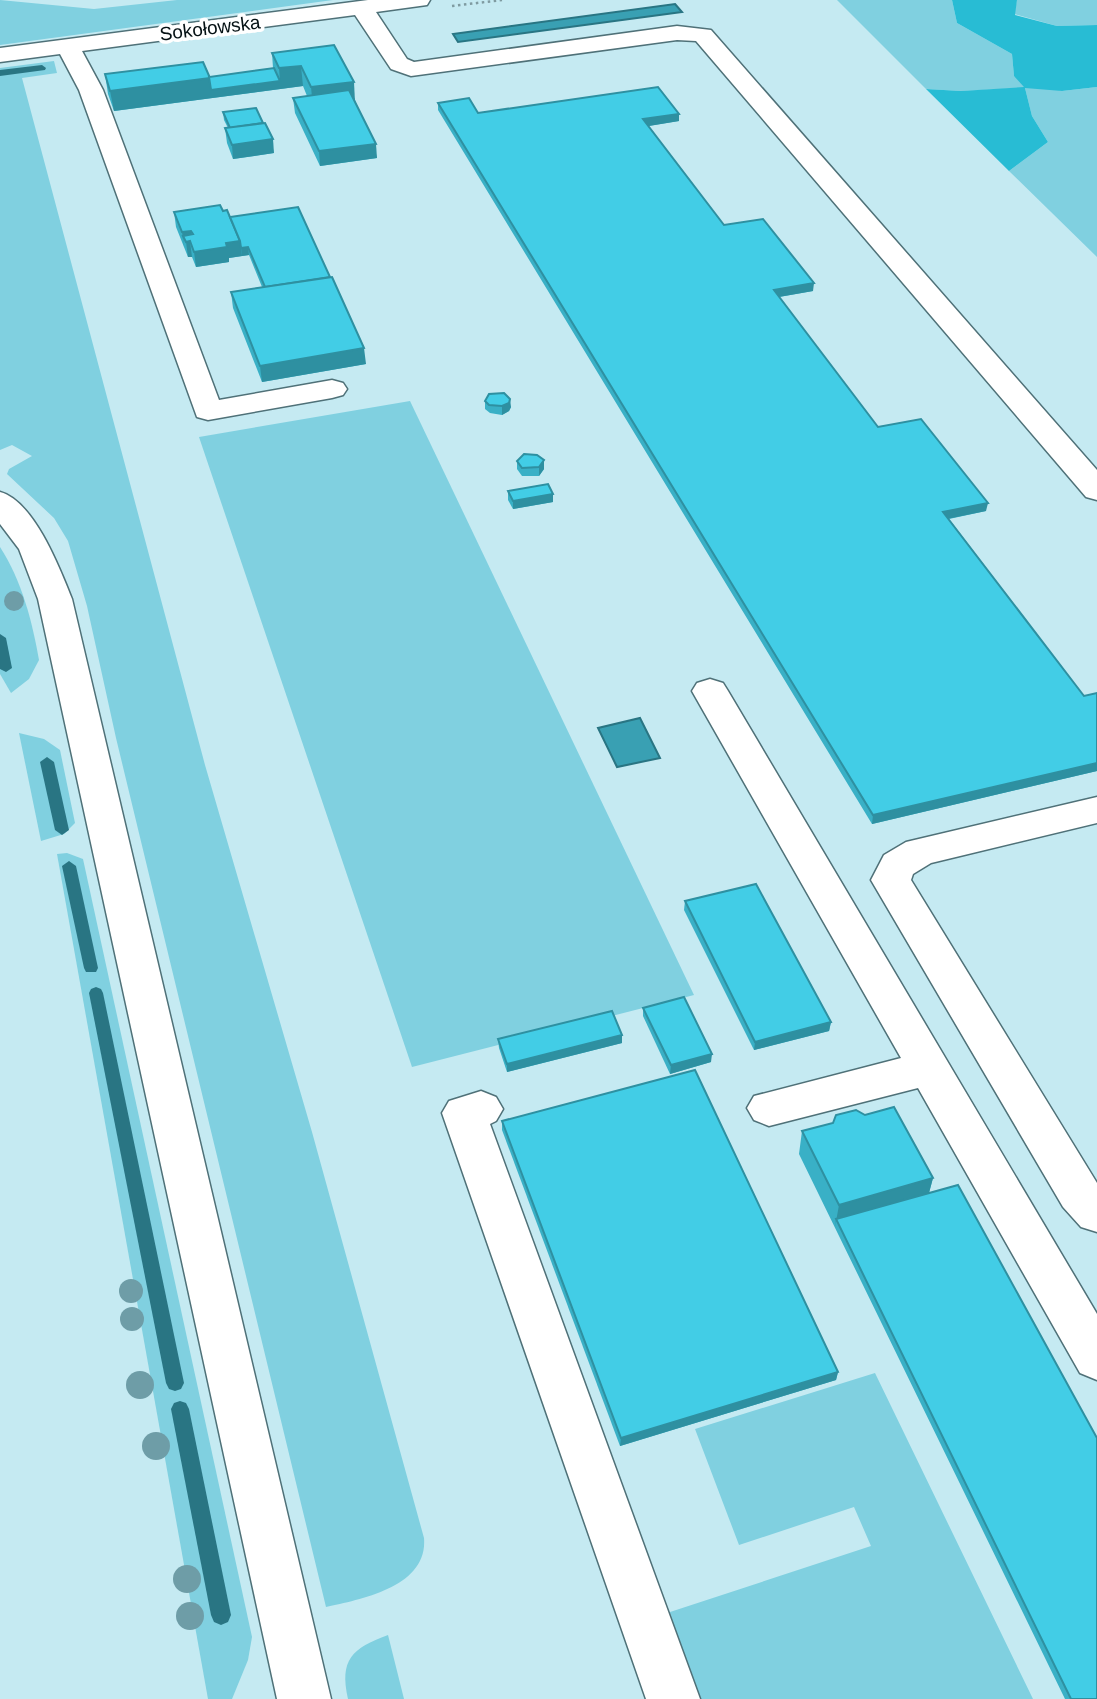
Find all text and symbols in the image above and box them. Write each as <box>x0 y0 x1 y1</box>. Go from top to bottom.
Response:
street label: Sokołowska <box>158 11 262 45</box>

